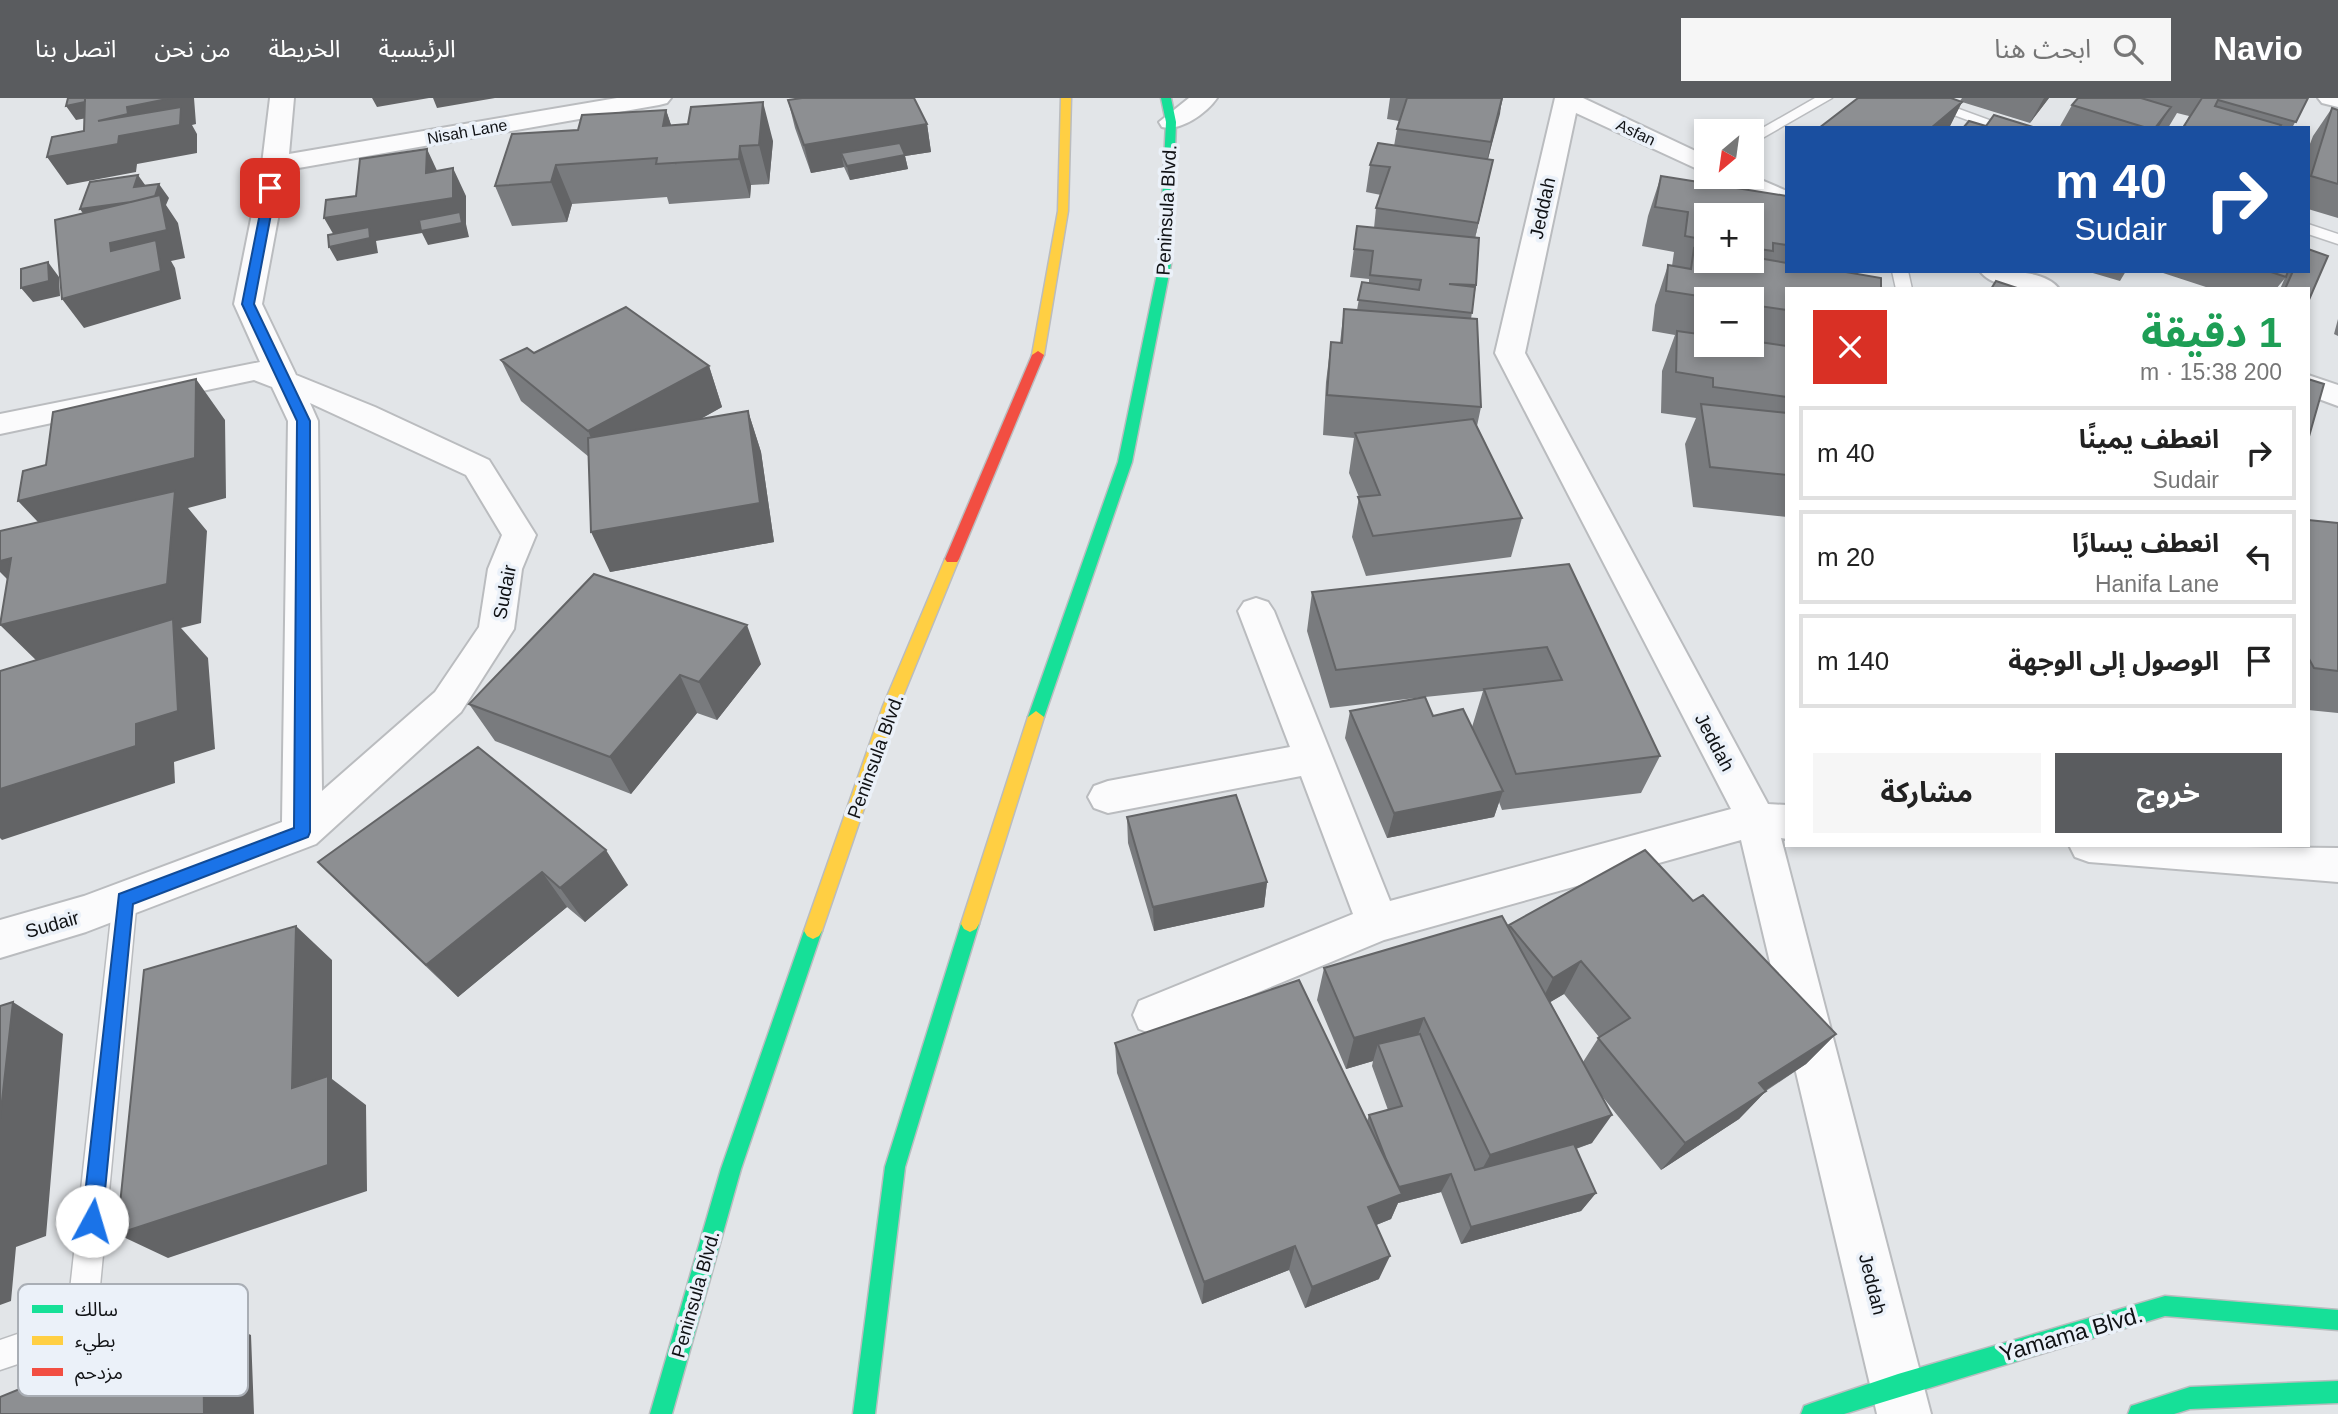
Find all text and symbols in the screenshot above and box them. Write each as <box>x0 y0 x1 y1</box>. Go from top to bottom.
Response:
search box <box>1681 18 2171 81</box>
icon: search <box>2109 30 2147 68</box>
text: Navio <box>2213 30 2303 67</box>
text: ابحث هنا <box>1994 34 2091 64</box>
text: اتصل بنا <box>35 35 117 62</box>
text: من نحن <box>155 35 231 62</box>
text: الخريطة <box>269 35 341 62</box>
text: الرئيسية <box>379 35 456 62</box>
street label: Nisah Lane <box>426 116 509 147</box>
street label: Asfan <box>1614 116 1658 149</box>
north arrow <box>1694 119 1764 189</box>
map controls <box>1694 119 1764 357</box>
street label: Peninsula Blvd. <box>1153 144 1180 276</box>
text: 40 m <box>2055 154 2167 208</box>
icon: right <box>2191 154 2282 245</box>
pin <box>240 158 300 218</box>
icon: arrive <box>251 169 289 207</box>
street label: Jeddah <box>1526 175 1559 241</box>
button: + <box>1694 203 1764 273</box>
text: Sudair <box>2075 211 2167 247</box>
button: − <box>1694 287 1764 357</box>
text: 1 دقيقة <box>2141 309 2282 356</box>
button: close <box>1813 310 1887 384</box>
text: 200 m · 15:38 <box>2140 359 2282 385</box>
text: انعطف يمينًا <box>2079 424 2219 454</box>
icon: right <box>2240 434 2278 472</box>
text: 40 m <box>1817 438 1875 468</box>
text: Sudair <box>2153 467 2219 493</box>
text: انعطف يسارًا <box>2072 528 2219 558</box>
icon: left <box>2240 538 2278 576</box>
text: 20 m <box>1817 542 1875 572</box>
street label: Sudair <box>489 562 520 621</box>
text: Hanifa Lane <box>2095 571 2219 597</box>
icon: arrive <box>2240 642 2278 680</box>
text: 140 m <box>1817 646 1889 676</box>
text: الوصول إلى الوجهة <box>2008 646 2219 676</box>
street label: Peninsula Blvd. <box>843 691 908 821</box>
street label: Jeddah <box>1691 710 1738 775</box>
button: مشاركة <box>1813 753 2041 833</box>
button: خروج <box>2055 753 2282 833</box>
street label: Sudair <box>23 907 82 942</box>
position arrow <box>55 1184 129 1258</box>
street label: Peninsula Blvd. <box>667 1228 724 1360</box>
street label: Jeddah <box>1855 1251 1890 1317</box>
legend <box>18 1284 248 1396</box>
text: سالك <box>75 1299 118 1320</box>
street label: Yamama Blvd. <box>1996 1301 2146 1367</box>
text: بطيء <box>75 1330 115 1355</box>
text: مزدحم <box>75 1362 123 1387</box>

